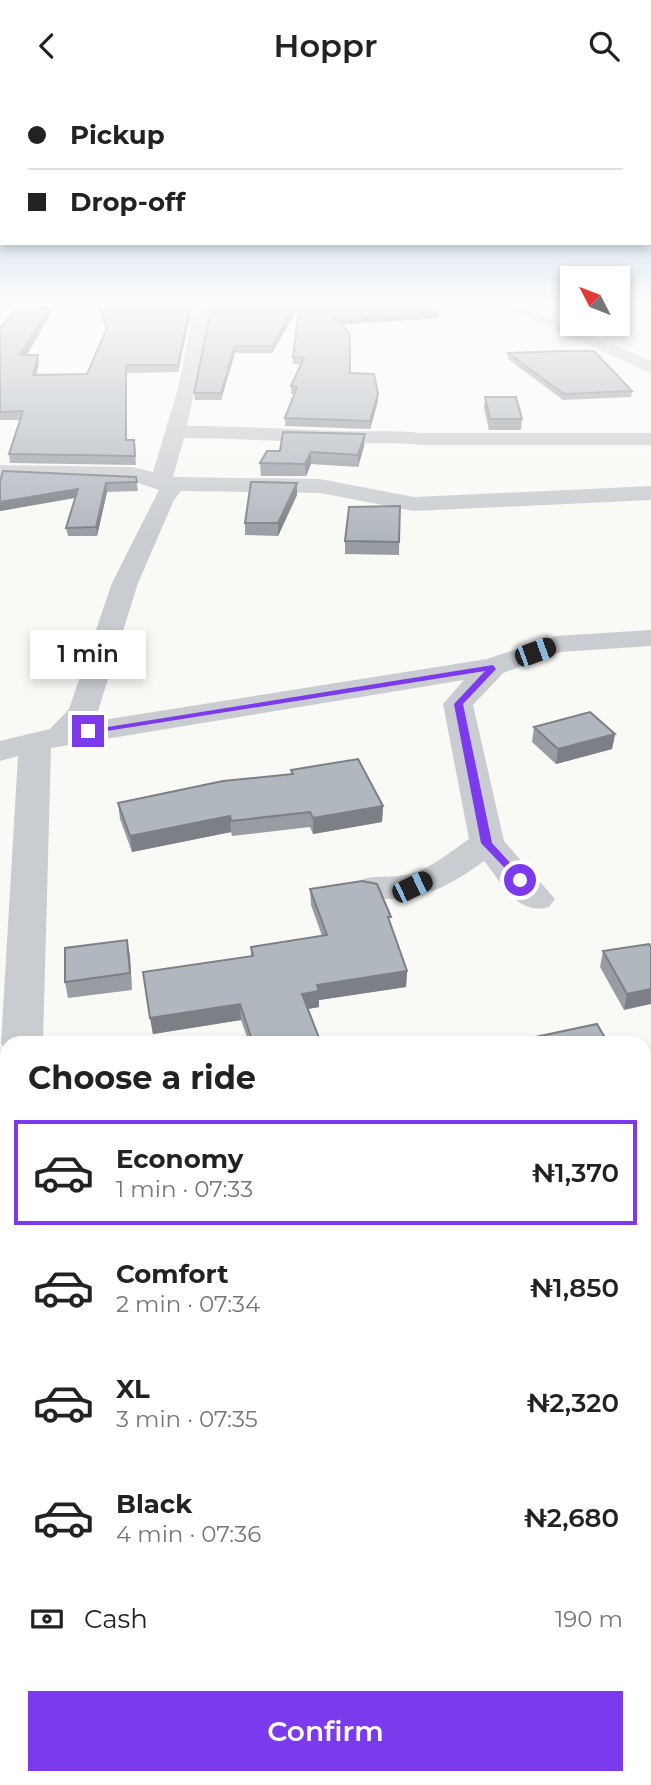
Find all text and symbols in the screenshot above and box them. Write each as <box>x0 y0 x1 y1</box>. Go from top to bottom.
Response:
text: Hoppr <box>274 26 377 65</box>
icon: back <box>28 27 66 65</box>
icon: search <box>585 27 623 65</box>
text: Pickup <box>70 119 165 151</box>
text: Drop-off <box>70 186 185 218</box>
north arrow <box>560 266 630 336</box>
map controls <box>560 266 630 336</box>
callout: 1 min <box>30 629 146 679</box>
car <box>512 635 559 669</box>
text: 1 min <box>57 640 119 668</box>
route end <box>72 715 104 747</box>
route start <box>504 864 536 896</box>
car <box>389 868 436 906</box>
text: Choose a ride <box>28 1058 256 1097</box>
icon: car <box>32 1141 95 1204</box>
text: Economy <box>116 1143 243 1175</box>
text: ₦1,370 <box>532 1157 619 1189</box>
text: 1 min · 07:33 <box>116 1175 253 1203</box>
icon: car <box>32 1256 95 1319</box>
text: Comfort <box>116 1258 228 1290</box>
text: ₦1,850 <box>530 1272 619 1304</box>
text: 2 min · 07:34 <box>116 1290 260 1318</box>
icon: car <box>32 1371 95 1434</box>
text: XL <box>116 1373 150 1405</box>
text: ₦2,320 <box>526 1387 619 1419</box>
text: 3 min · 07:35 <box>116 1405 258 1433</box>
icon: car <box>32 1486 95 1549</box>
text: Black <box>116 1488 192 1520</box>
text: ₦2,680 <box>524 1502 619 1534</box>
text: 4 min · 07:36 <box>116 1520 261 1548</box>
icon: cash <box>28 1600 66 1638</box>
text: Cash <box>84 1603 148 1635</box>
text: 190 m <box>555 1605 623 1633</box>
button: Confirm <box>28 1691 623 1771</box>

